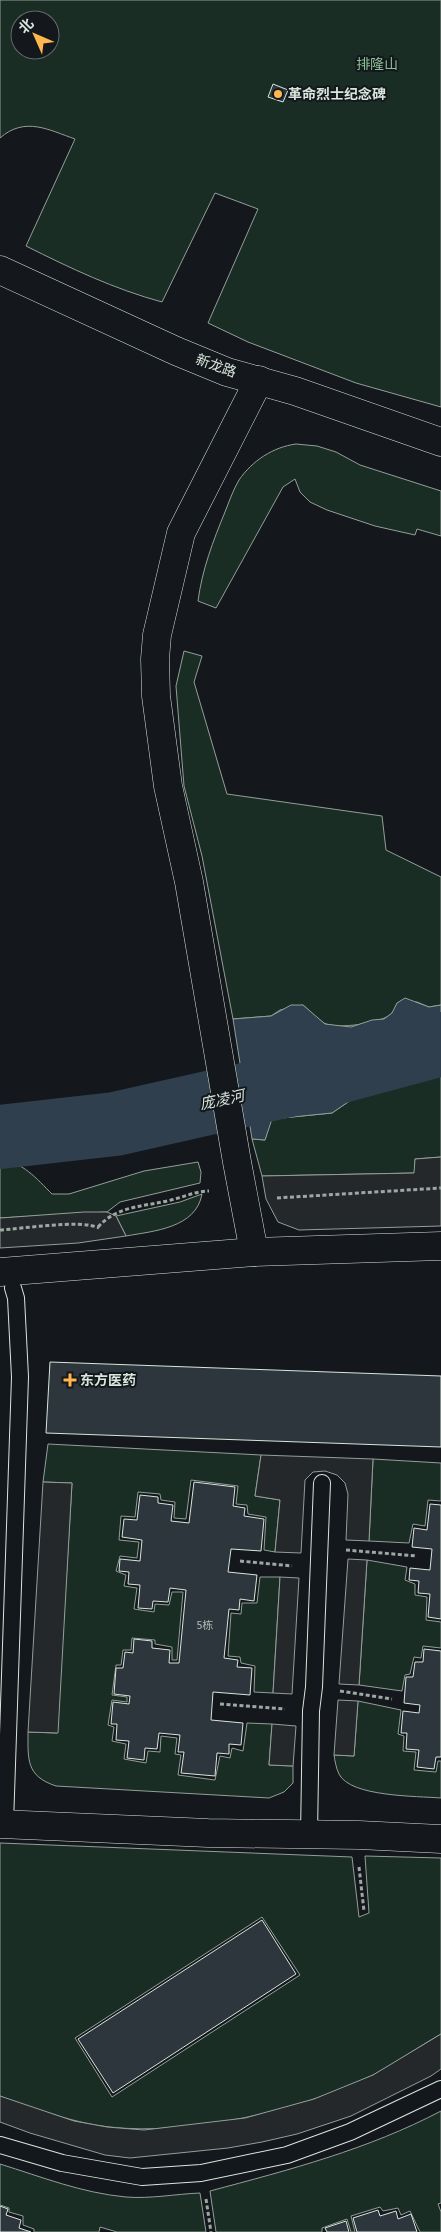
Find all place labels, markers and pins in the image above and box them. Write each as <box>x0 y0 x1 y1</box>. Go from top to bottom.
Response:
place label: 革命烈士纪念碑 <box>288 86 386 103</box>
marker: 革命烈士纪念碑 <box>272 88 284 100</box>
place label: 东方医药 <box>80 1372 136 1389</box>
marker: 东方医药 <box>64 1374 76 1386</box>

